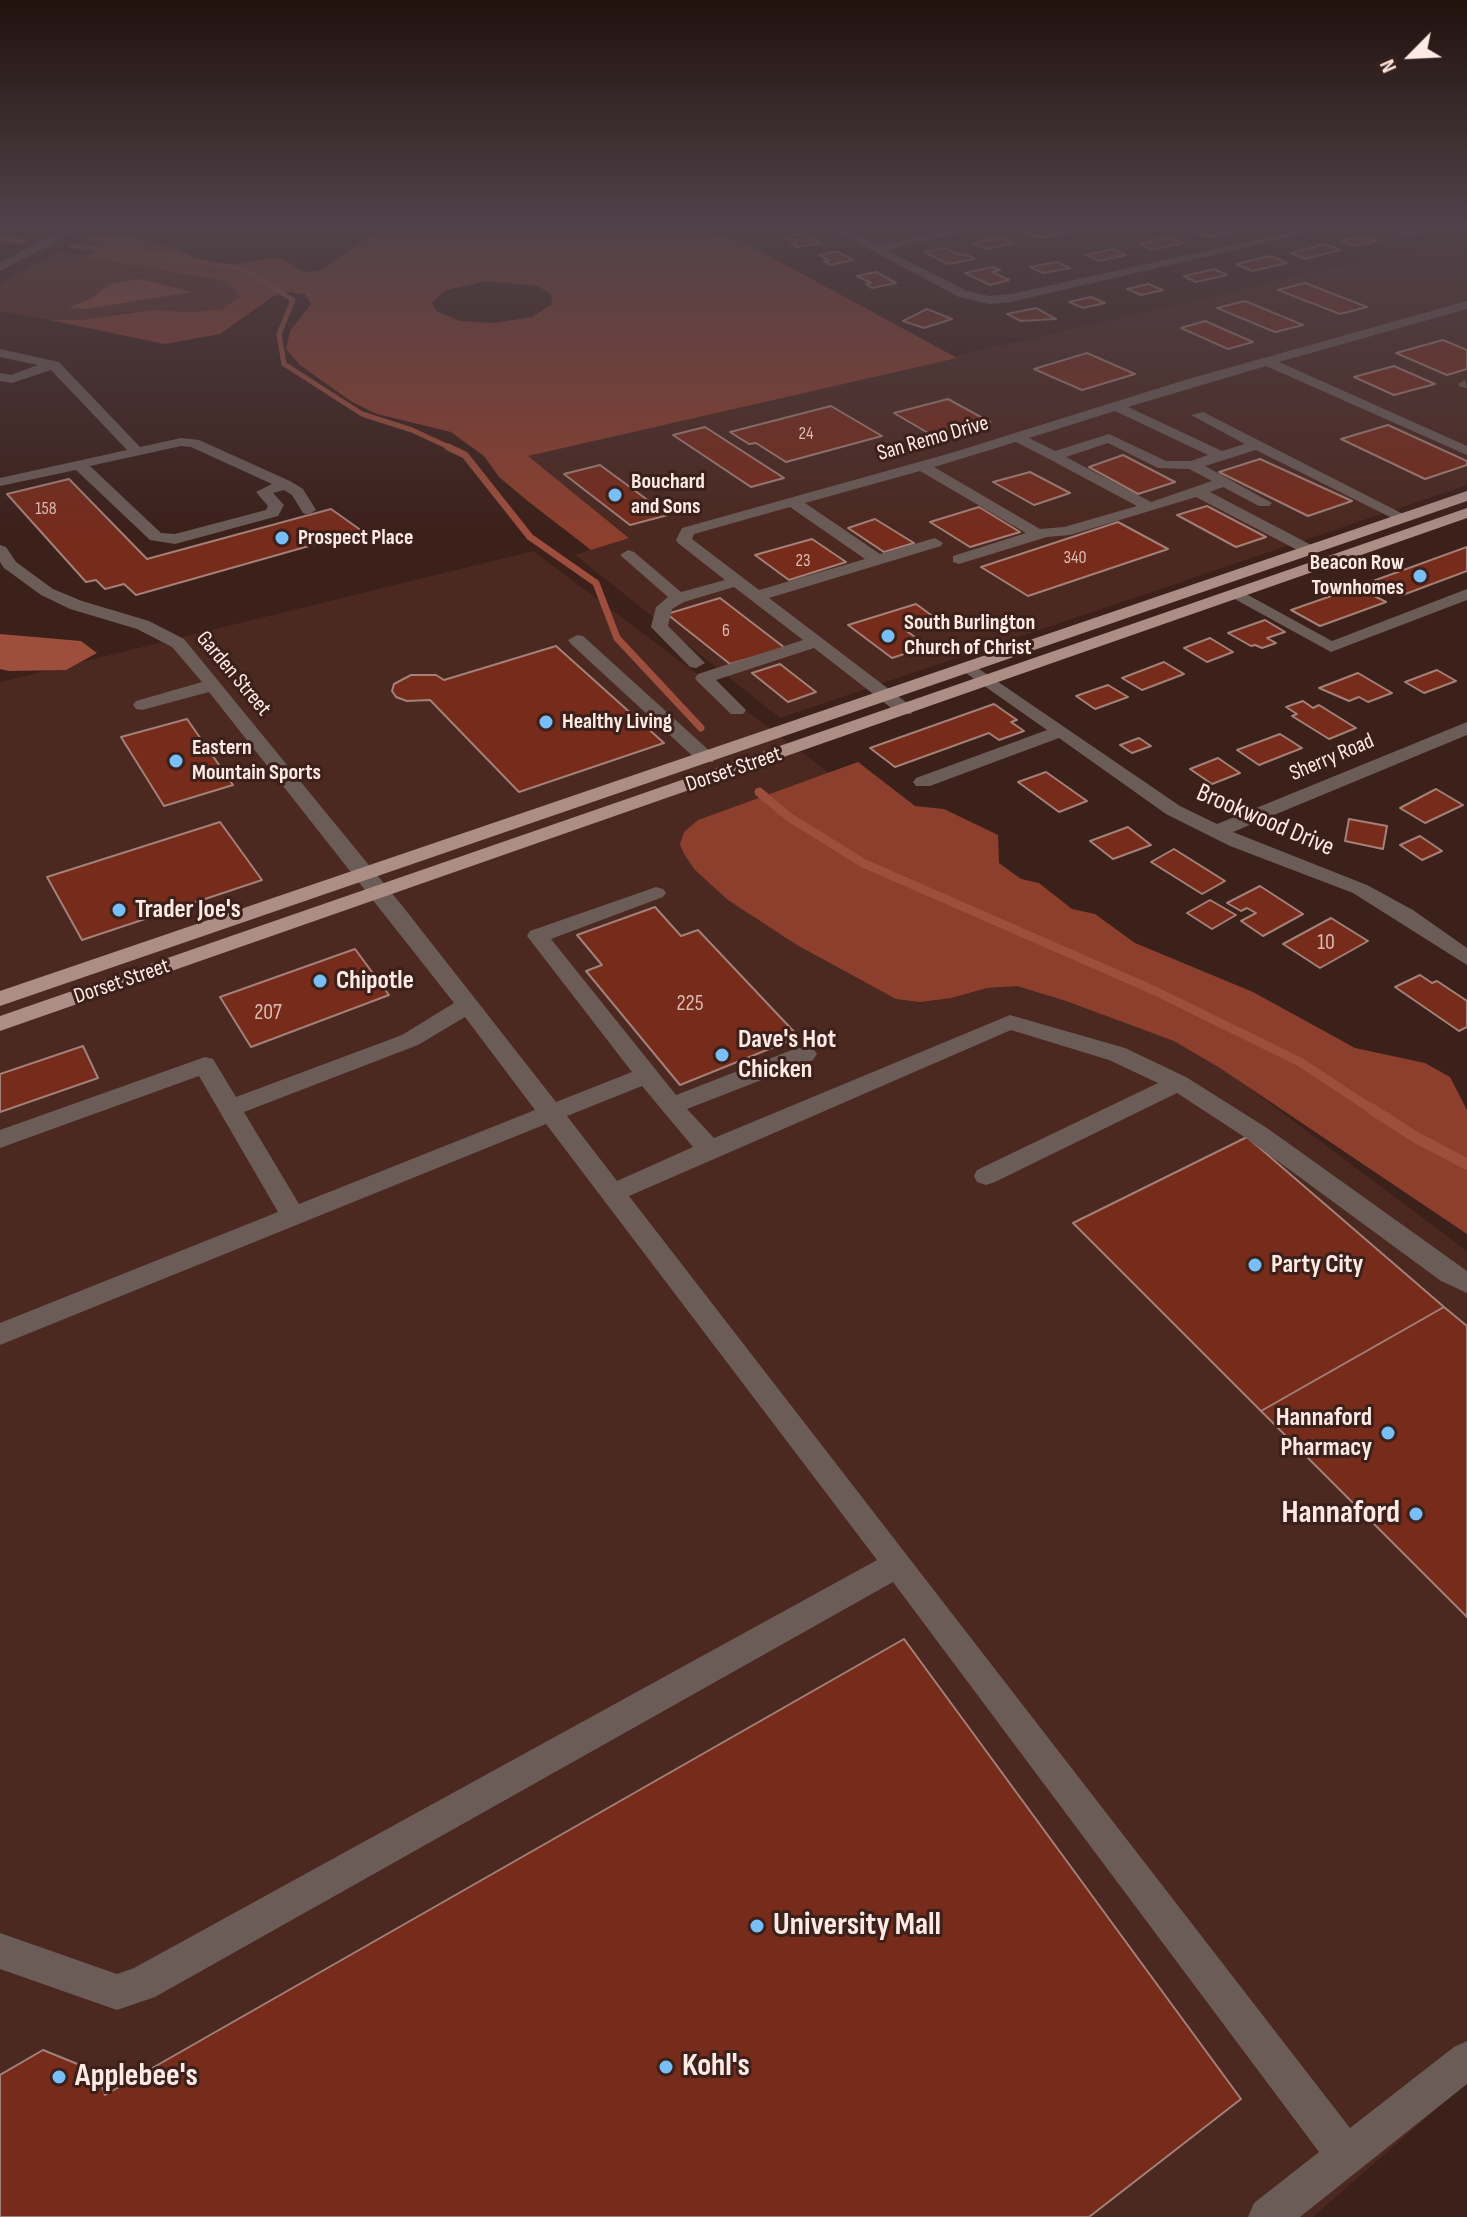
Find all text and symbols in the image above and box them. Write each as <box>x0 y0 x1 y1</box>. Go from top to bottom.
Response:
north arrow <box>1371 16 1451 96</box>
text: N <box>1374 55 1403 77</box>
street label: San Remo Drive <box>874 411 992 467</box>
house number: 24 <box>799 423 813 445</box>
place label: Bouchard and Sons <box>631 469 705 520</box>
marker: Bouchard and Sons <box>606 486 624 504</box>
house number: 158 <box>35 498 57 520</box>
place label: Prospect Place <box>298 525 413 551</box>
marker: Prospect Place <box>273 529 291 547</box>
house number: 340 <box>1063 547 1087 569</box>
house number: 23 <box>796 550 810 572</box>
place label: Beacon Row Townhomes <box>1310 550 1404 602</box>
marker: Beacon Row Townhomes <box>1411 567 1429 585</box>
place label: South Burlington Church of Christ <box>904 610 1035 662</box>
house number: 6 <box>722 620 730 642</box>
street label: Garden Street <box>190 626 276 722</box>
marker: South Burlington Church of Christ <box>879 627 897 645</box>
place label: Healthy Living <box>562 709 672 735</box>
marker: Healthy Living <box>537 713 555 731</box>
street label: Sherry Road <box>1286 728 1378 788</box>
place label: Eastern Mountain Sports <box>192 735 321 786</box>
street label: Dorset Street <box>683 741 785 799</box>
marker: Eastern Mountain Sports <box>167 752 185 770</box>
street label: Brookwood Drive <box>1191 778 1339 864</box>
place label: Trader Joe's <box>135 894 241 926</box>
marker: Trader Joe's <box>110 901 128 919</box>
house number: 10 <box>1317 930 1335 956</box>
street label: Dorset Street <box>71 953 173 1011</box>
place label: Chipotle <box>336 965 414 997</box>
marker: Chipotle <box>311 972 329 990</box>
house number: 225 <box>677 991 703 1017</box>
house number: 207 <box>254 1000 282 1026</box>
place label: Dave's Hot Chicken <box>738 1024 836 1086</box>
marker: Dave's Hot Chicken <box>713 1046 731 1064</box>
place label: Party City <box>1271 1249 1363 1281</box>
marker: Party City <box>1246 1256 1264 1274</box>
place label: Hannaford Pharmacy <box>1276 1402 1372 1464</box>
marker: Hannaford Pharmacy <box>1379 1424 1397 1442</box>
place label: Hannaford <box>1281 1495 1400 1533</box>
marker: Hannaford <box>1407 1505 1425 1523</box>
place label: University Mall <box>773 1907 941 1945</box>
marker: University Mall <box>748 1917 766 1935</box>
place label: Kohl's <box>682 2048 750 2086</box>
place label: Applebee's <box>75 2058 198 2096</box>
marker: Kohl's <box>657 2058 675 2076</box>
marker: Applebee's <box>50 2068 68 2086</box>

